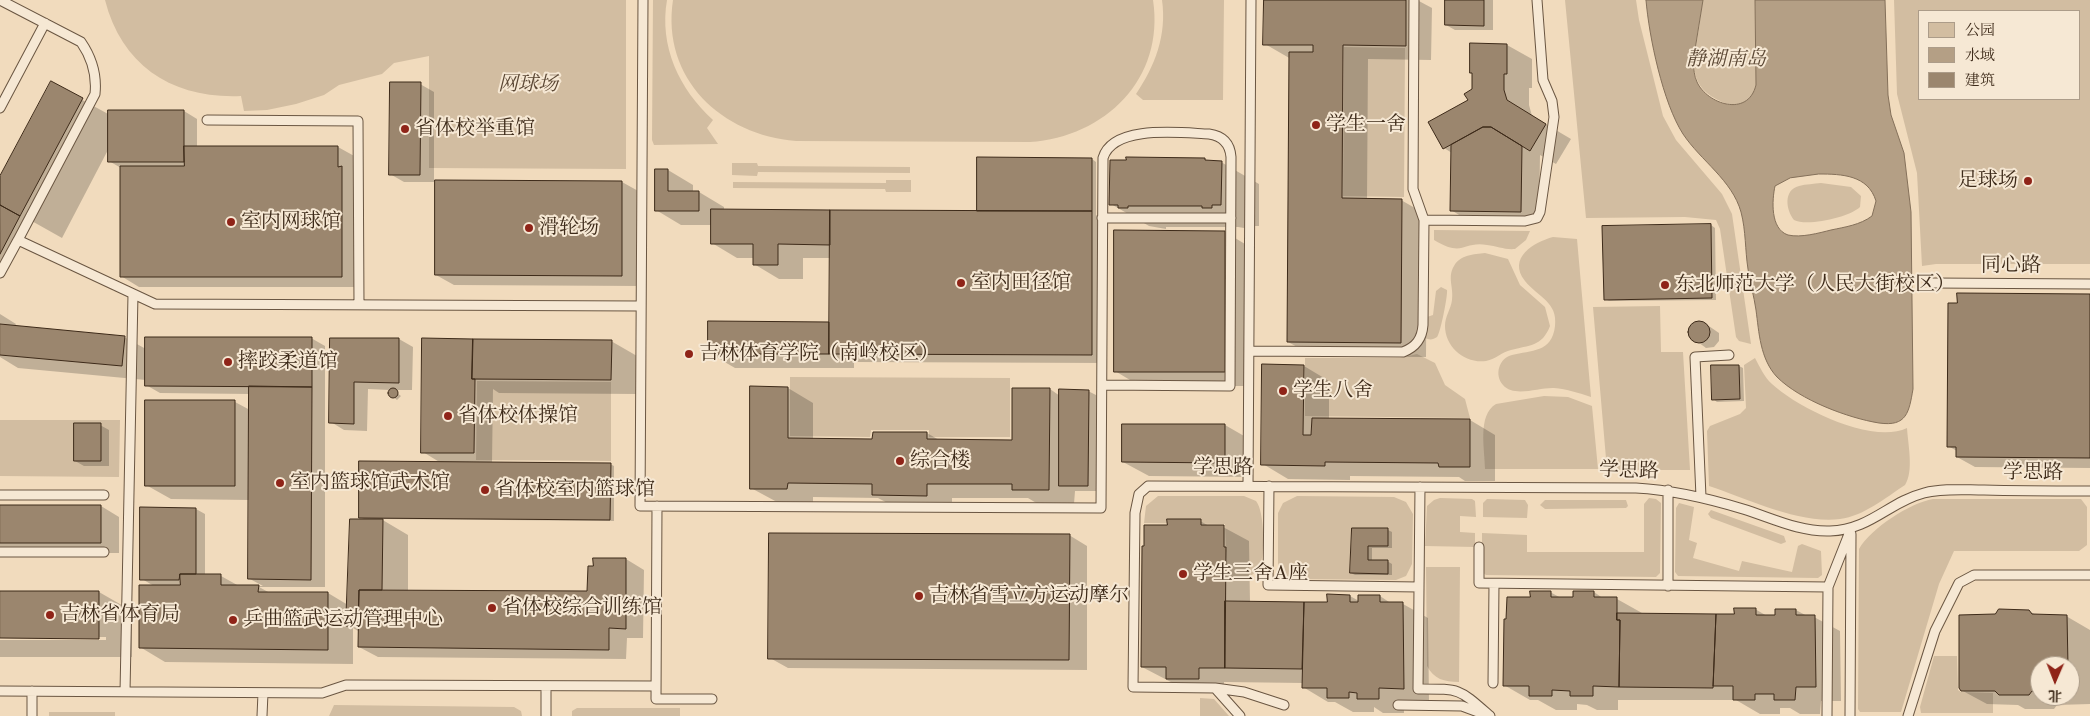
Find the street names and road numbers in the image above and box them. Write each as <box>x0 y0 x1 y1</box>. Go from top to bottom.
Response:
street label: 同心路 <box>1981 254 2041 278</box>
street label: 学思路 <box>1193 456 1253 480</box>
street label: 学思路 <box>1599 458 1659 484</box>
street label: 学思路 <box>2003 461 2063 485</box>

